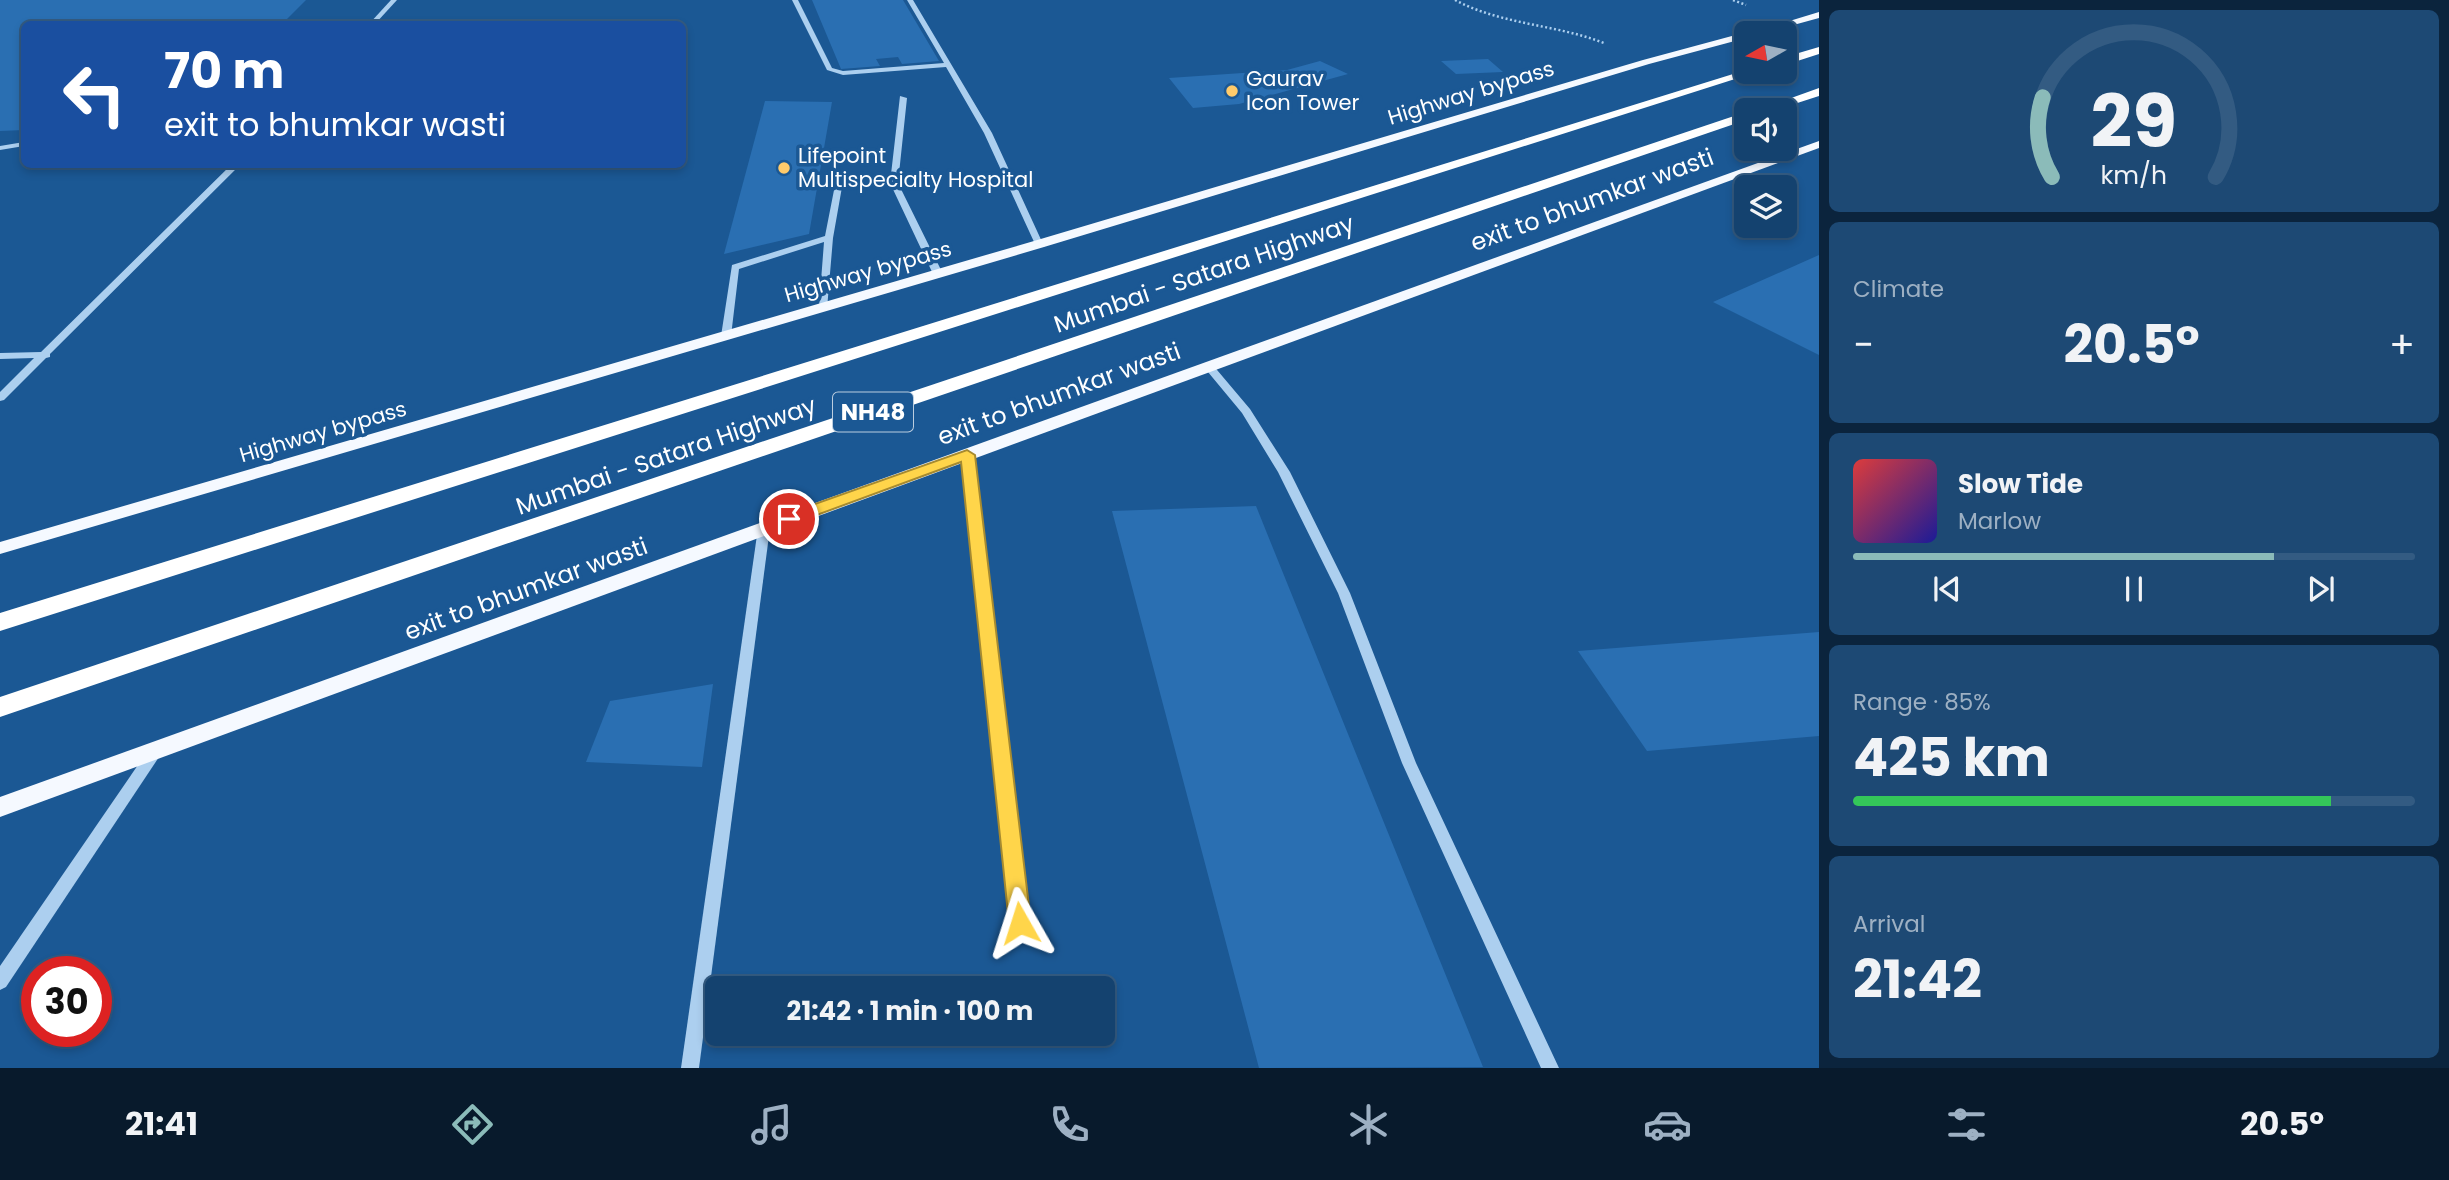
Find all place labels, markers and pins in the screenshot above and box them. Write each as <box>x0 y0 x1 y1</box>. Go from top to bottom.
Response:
place label: Gaurav Icon Tower <box>1246 64 1359 117</box>
marker: Gaurav Icon Tower <box>1224 83 1240 99</box>
place label: Lifepoint Multispecialty Hospital <box>798 141 1033 194</box>
marker: Lifepoint Multispecialty Hospital <box>776 160 792 176</box>
pin <box>759 489 819 549</box>

